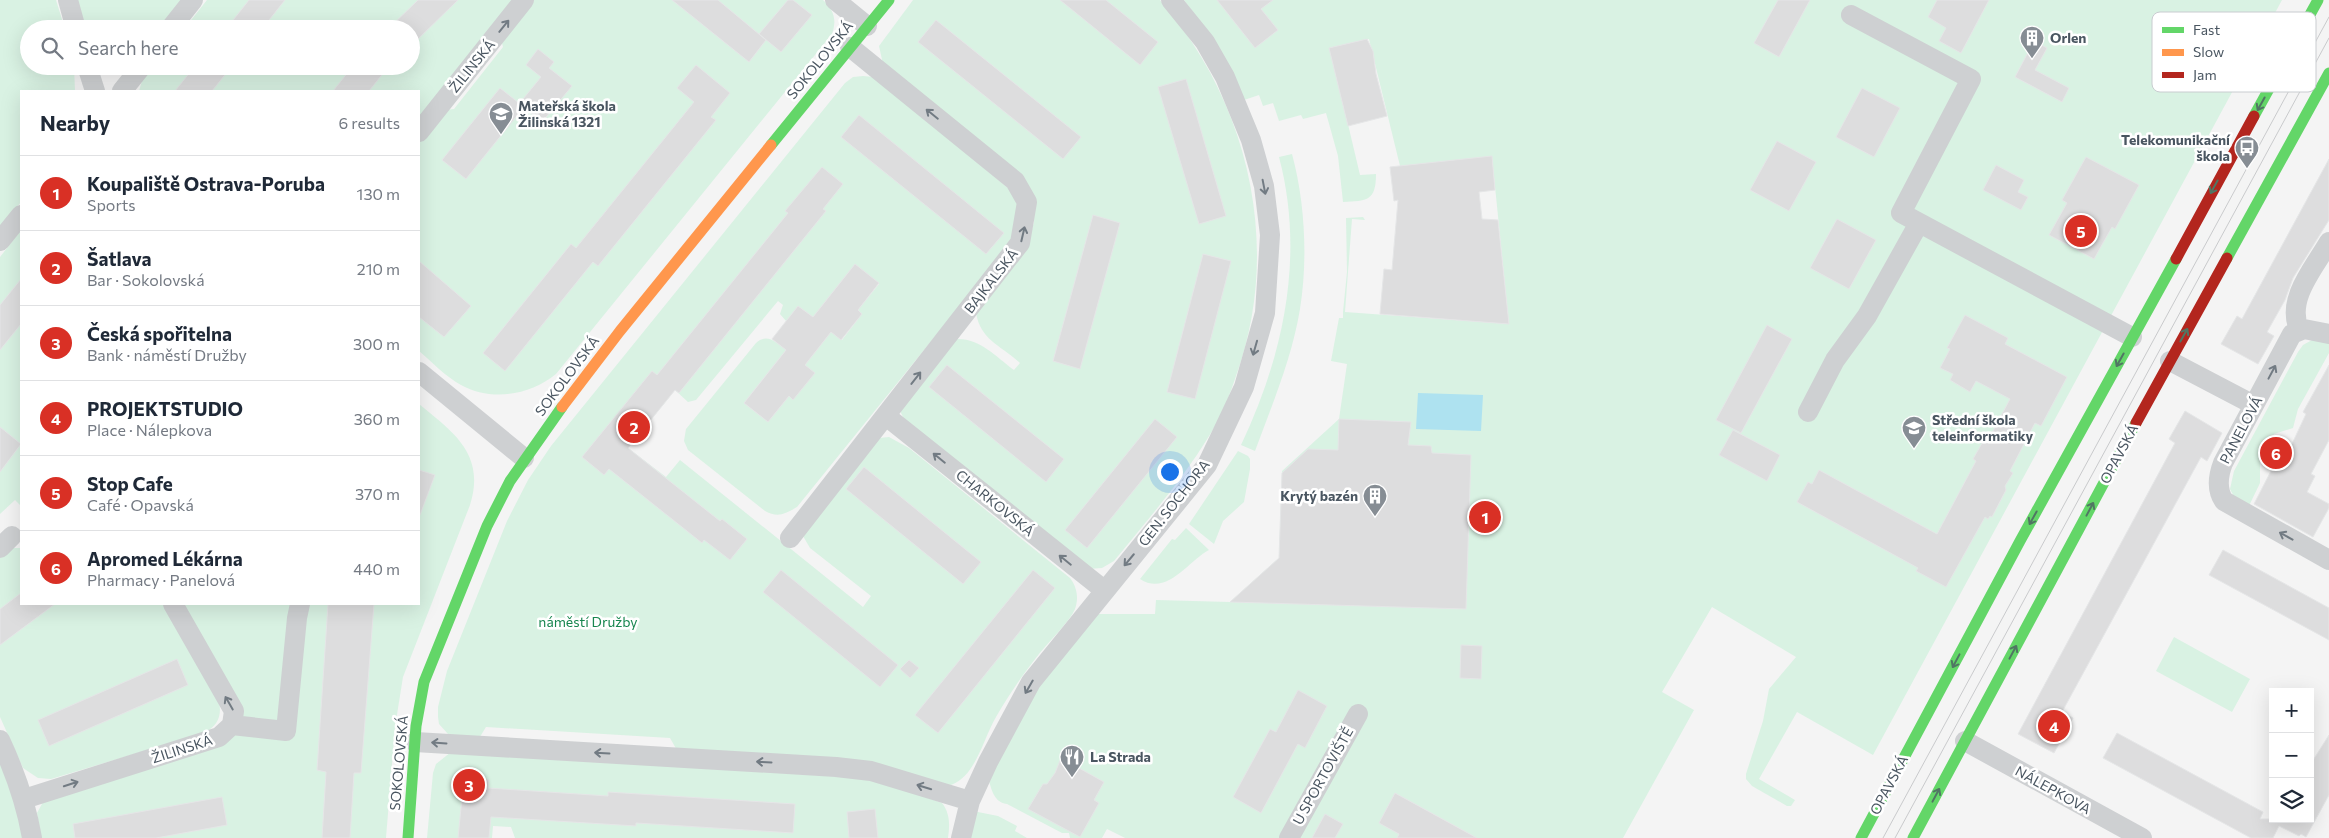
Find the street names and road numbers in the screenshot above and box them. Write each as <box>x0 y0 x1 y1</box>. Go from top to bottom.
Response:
street label: SOKOLOVSKÁ <box>783 17 856 102</box>
street label: ŽILINSKÁ <box>445 36 498 96</box>
street label: BAJKALSKÁ <box>960 245 1021 316</box>
street label: SOKOLOVSKÁ <box>531 332 602 419</box>
street label: PANELOVÁ <box>2216 393 2266 466</box>
street label: OPAVSKÁ <box>2096 421 2141 486</box>
street label: GEN. SOCHORA <box>1134 456 1213 549</box>
street label: CHARKOVSKÁ <box>953 466 1038 540</box>
street label: SOKOLOVSKÁ <box>386 714 411 811</box>
street label: U SPORTOVIŠTĚ <box>1289 724 1356 828</box>
street label: ŽILINSKÁ <box>149 731 215 766</box>
street label: OPAVSKÁ <box>1866 752 1911 817</box>
street label: NÁLEPKOVA <box>2013 762 2094 817</box>

